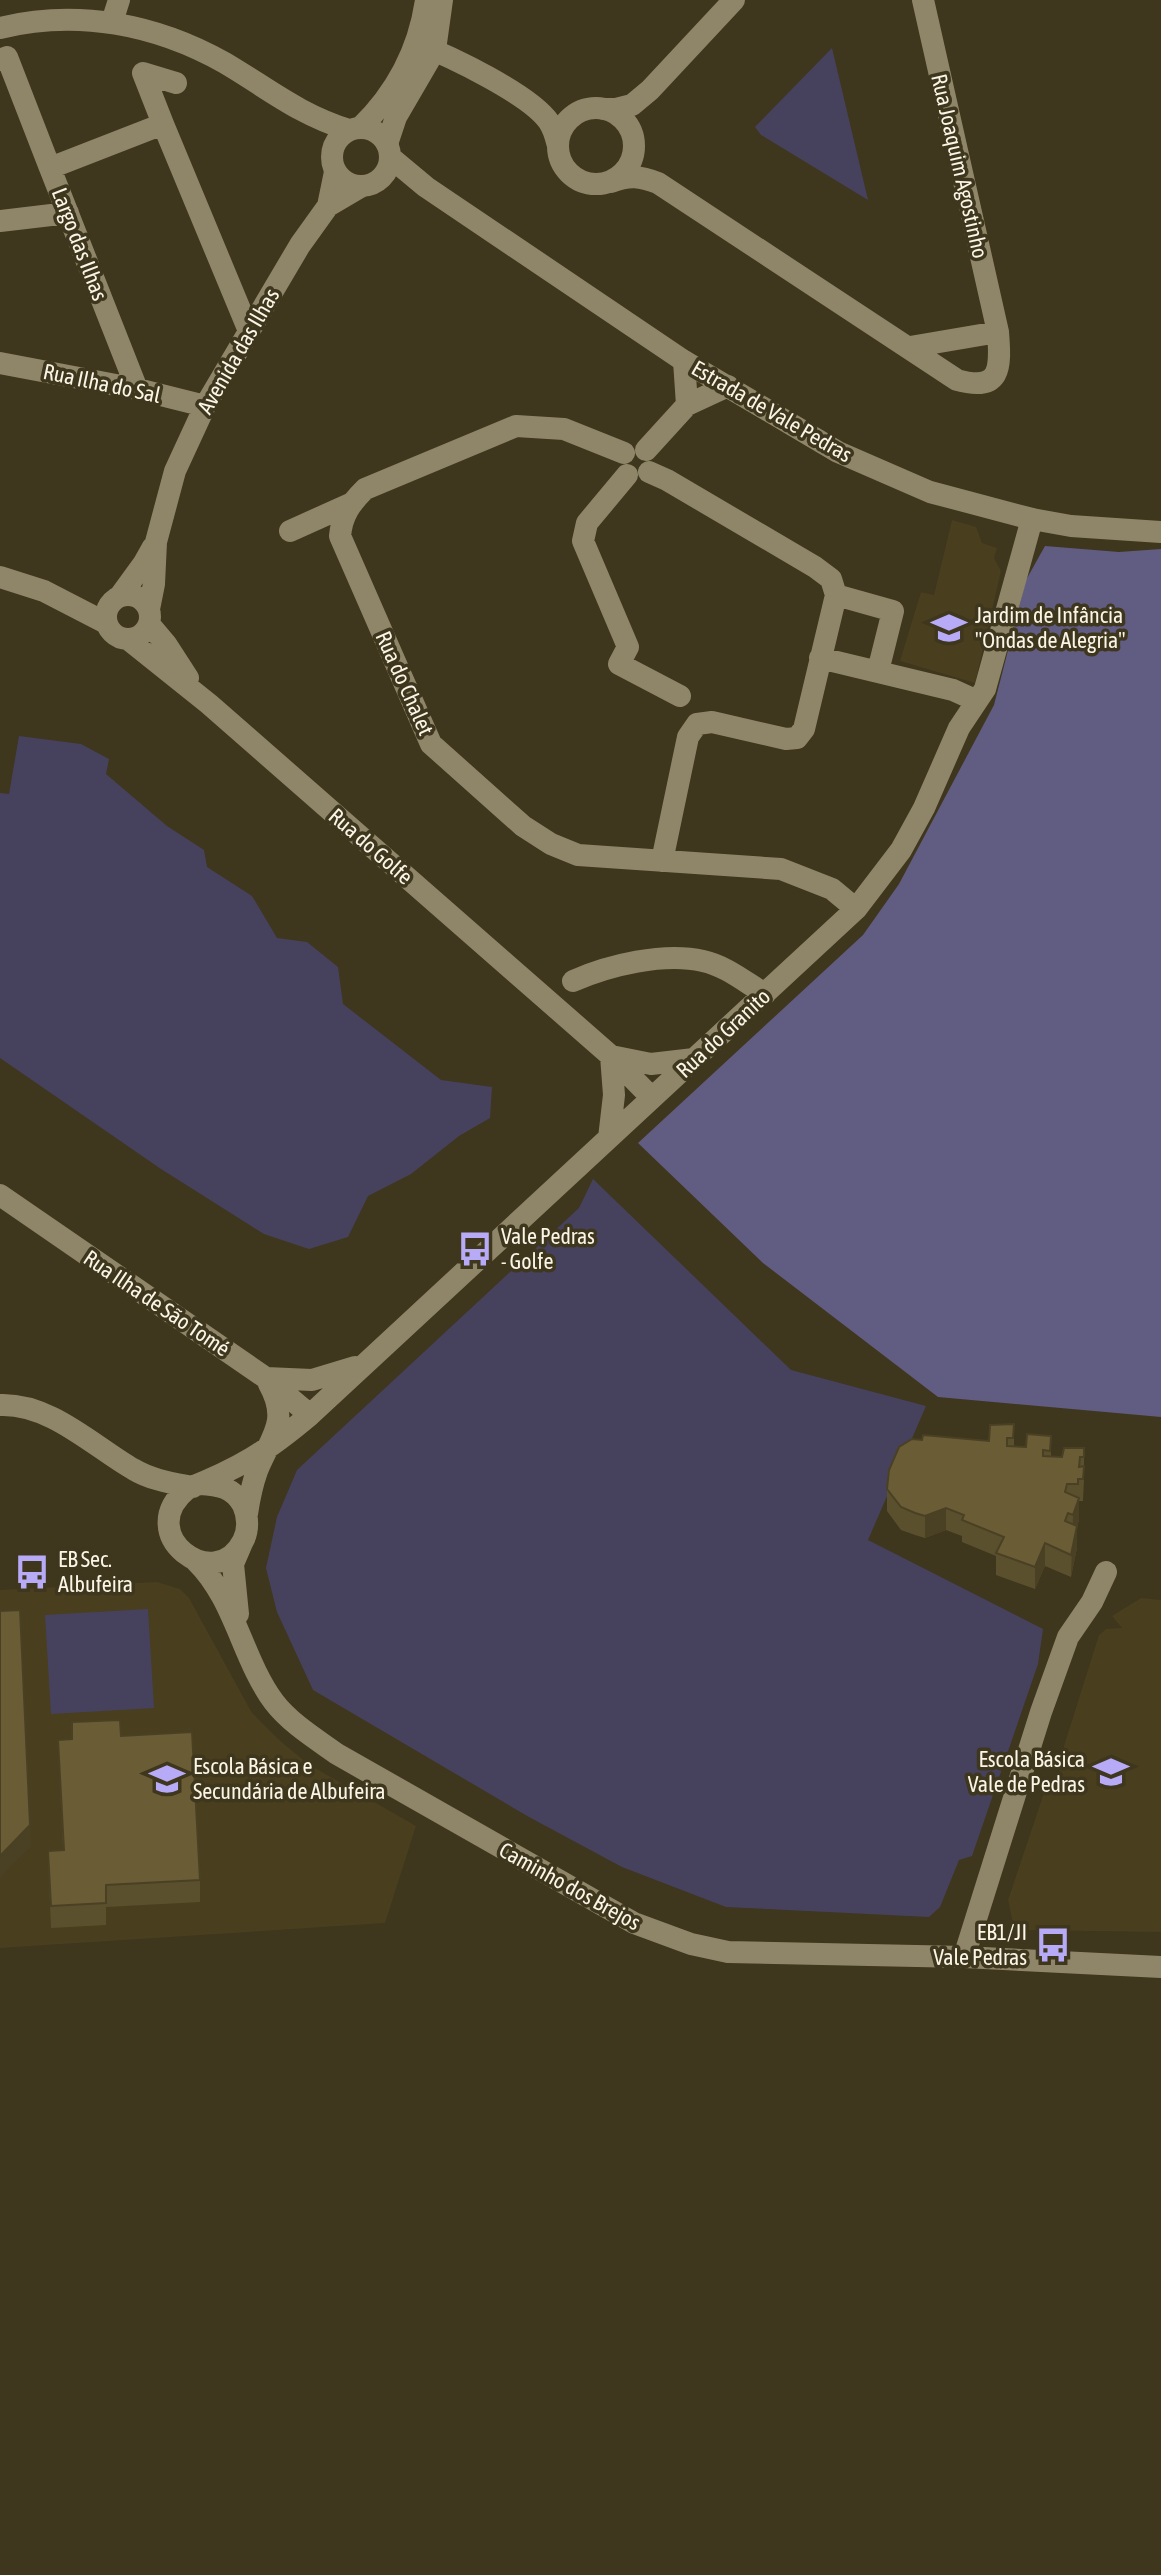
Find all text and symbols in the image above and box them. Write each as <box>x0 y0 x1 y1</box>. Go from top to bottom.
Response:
street label: Rua Joaquim Agostinho <box>926 71 994 261</box>
street label: Largo das Ilhas <box>47 184 113 304</box>
street label: Avenida das Ilhas <box>192 283 285 418</box>
street label: Estrada de Vale Pedras <box>687 355 857 468</box>
street label: Rua Ilha do Sal <box>41 358 163 408</box>
place label: Jardim de Infância "Ondas de Alegria" <box>975 602 1125 653</box>
school or university icon: Jardim de Infância "Ondas de Alegria" <box>930 609 968 647</box>
street label: Rua do Chalet <box>370 627 440 739</box>
street label: Rua do Golfe <box>324 803 418 889</box>
street label: Rua do Granito <box>671 983 775 1083</box>
place label: Vale Pedras - Golfe <box>501 1223 595 1274</box>
bus stop icon: Vale Pedras - Golfe <box>456 1230 494 1268</box>
street label: Rua Ilha de São Tomé <box>79 1244 235 1362</box>
place label: EB Sec. Albufeira <box>58 1546 133 1597</box>
bus stop icon: EB Sec. Albufeira <box>13 1553 51 1591</box>
place label: Escola Básica Vale de Pedras <box>968 1746 1085 1797</box>
place label: Escola Básica e Secundária de Albufeira <box>193 1753 386 1804</box>
school or university icon: Escola Básica Vale de Pedras <box>1092 1753 1130 1791</box>
school or university icon: Escola Básica e Secundária de Albufeira <box>148 1760 186 1798</box>
street label: Caminho dos Brejos <box>495 1836 645 1936</box>
place label: EB1/JI Vale Pedras <box>933 1919 1027 1970</box>
bus stop icon: EB1/JI Vale Pedras <box>1034 1926 1072 1964</box>

